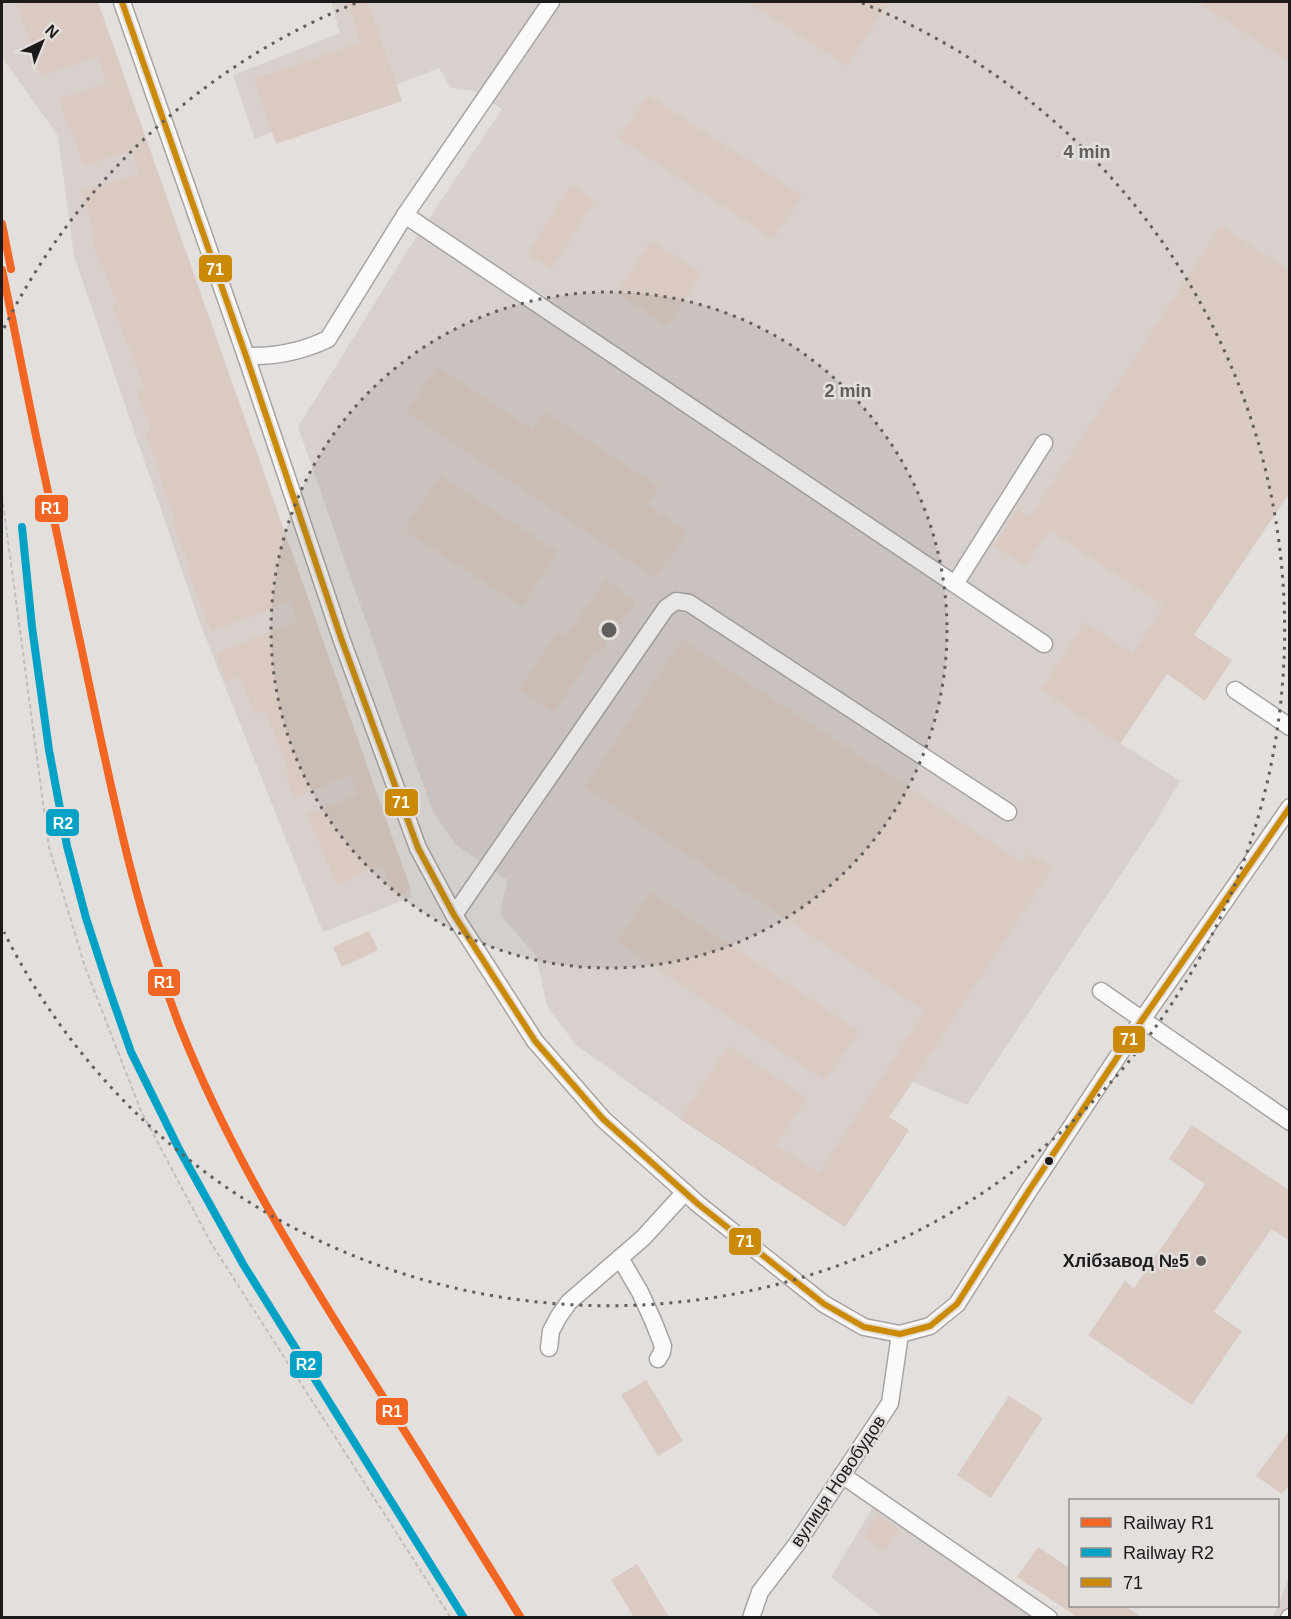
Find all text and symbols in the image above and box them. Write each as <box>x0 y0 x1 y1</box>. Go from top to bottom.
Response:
north arrow <box>12 12 72 72</box>
text: N <box>42 21 62 42</box>
text: 4 min <box>1063 142 1111 162</box>
line badge: 71 <box>198 254 233 283</box>
text: 71 <box>206 261 224 278</box>
text: 2 min <box>824 381 872 401</box>
line badge: R1 <box>34 494 69 523</box>
text: R1 <box>41 500 61 517</box>
centre of rings <box>599 620 619 640</box>
line badge: 71 <box>384 788 419 817</box>
text: 71 <box>392 794 410 811</box>
line badge: R2 <box>45 808 80 837</box>
text: R2 <box>53 815 73 832</box>
line badge: R1 <box>147 968 181 997</box>
text: R1 <box>154 974 174 991</box>
line badge: 71 <box>1112 1025 1146 1054</box>
text: 71 <box>1120 1031 1138 1048</box>
unlabelled marker <box>1043 1155 1055 1167</box>
line badge: 71 <box>728 1227 762 1256</box>
text: 71 <box>736 1233 754 1250</box>
place label: Хлібзавод №5 <box>1063 1251 1189 1271</box>
marker: Хлібзавод №5 <box>1194 1254 1208 1268</box>
line badge: R2 <box>289 1350 323 1379</box>
text: R2 <box>296 1356 316 1373</box>
line badge: R1 <box>375 1397 409 1426</box>
text: R1 <box>382 1403 402 1420</box>
street label: вулиця Новобудов <box>787 1412 889 1550</box>
legend <box>1069 1499 1279 1607</box>
text: Railway R1 <box>1123 1513 1214 1533</box>
text: Railway R2 <box>1123 1543 1214 1563</box>
text: 71 <box>1123 1573 1143 1593</box>

